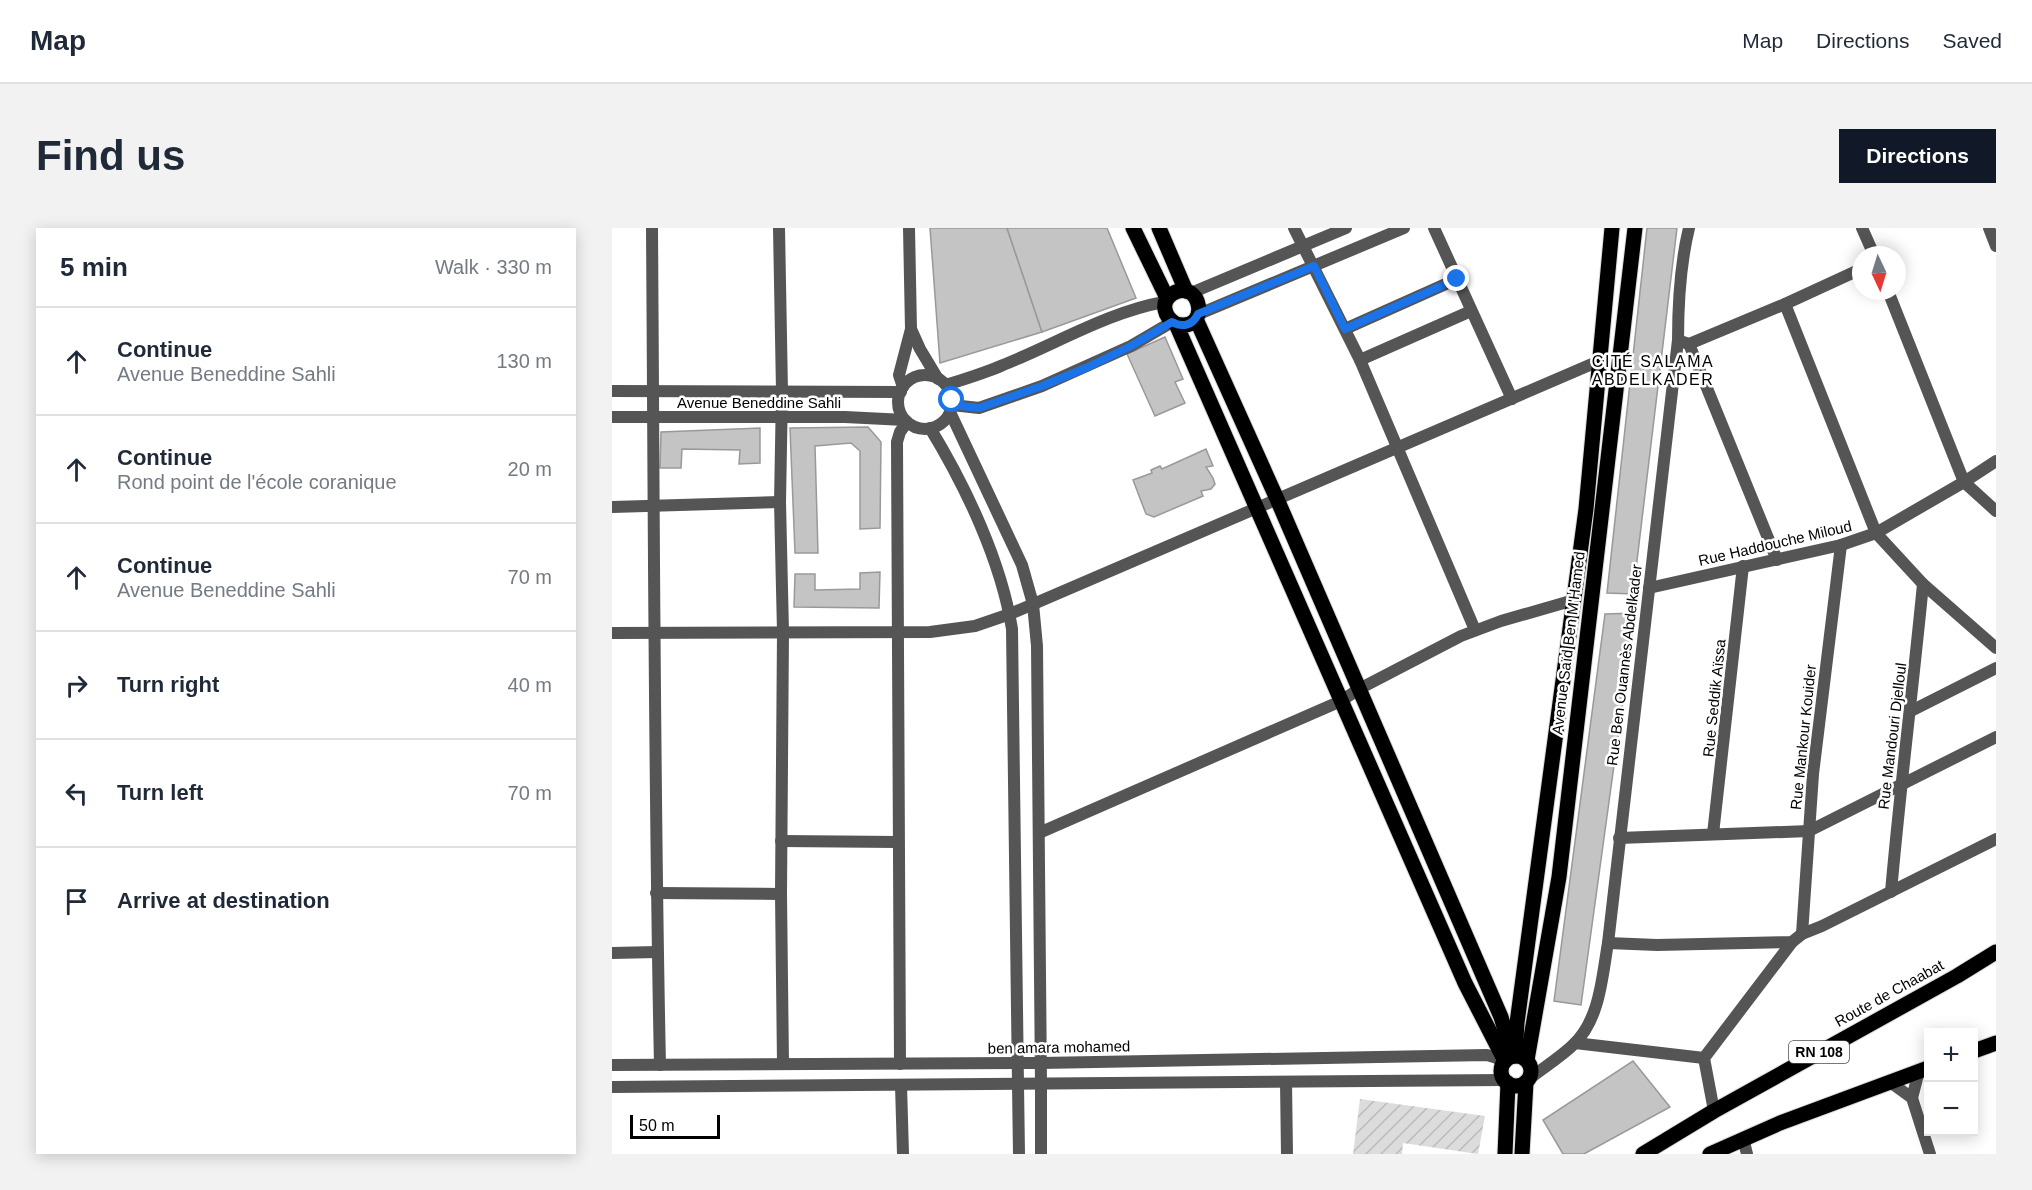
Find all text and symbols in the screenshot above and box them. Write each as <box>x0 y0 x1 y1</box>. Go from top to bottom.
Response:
text: Map <box>30 25 86 56</box>
text: Map <box>1742 29 1783 52</box>
text: Directions <box>1816 29 1909 52</box>
text: Saved <box>1942 29 2002 52</box>
button: Directions <box>1839 129 1996 183</box>
text: Find us <box>36 132 185 179</box>
north arrow <box>1852 246 1906 300</box>
text: 5 min <box>60 252 128 282</box>
text: Walk · 330 m <box>435 256 552 278</box>
route end <box>1443 265 1469 291</box>
text: Continue <box>117 337 212 362</box>
icon: ahead <box>60 345 93 378</box>
text: 130 m <box>496 350 552 372</box>
district label: CITÉ SALAMA ABDELKADER <box>1592 352 1714 388</box>
text: Avenue Beneddine Sahli <box>117 363 336 385</box>
route start <box>938 386 964 412</box>
street label: Avenue Beneddine Sahli <box>677 394 841 411</box>
text: Continue <box>117 445 212 470</box>
icon: ahead <box>60 453 93 486</box>
text: 20 m <box>508 458 552 480</box>
text: Rond point de l'école coranique <box>117 471 397 493</box>
street label: Rue Haddouche Miloud <box>1697 517 1853 569</box>
street label: Avenue Saïd Ben M'Hamed <box>1548 550 1588 736</box>
text: Continue <box>117 553 212 578</box>
icon: ahead <box>60 561 93 594</box>
street label: Rue Ben Ouannès Abdelkader <box>1603 563 1645 767</box>
text: 70 m <box>508 566 552 588</box>
text: Avenue Beneddine Sahli <box>117 579 336 601</box>
street label: Rue Seddik Aïssa <box>1699 638 1729 758</box>
street label: Rue Mandouri Djelloul <box>1875 662 1909 810</box>
street label: Rue Mankour Kouider <box>1787 664 1819 810</box>
icon: right <box>60 669 93 702</box>
text: Turn right <box>117 672 219 697</box>
text: 40 m <box>508 674 552 696</box>
icon: left <box>60 777 93 810</box>
text: Turn left <box>117 780 203 805</box>
text: 70 m <box>508 782 552 804</box>
icon: arrive <box>60 885 93 918</box>
text: Arrive at destination <box>117 888 330 913</box>
street label: Route de Chaabat <box>1832 956 1947 1030</box>
map controls <box>1924 1028 1978 1136</box>
button: + <box>1924 1028 1978 1082</box>
street label: ben amara mohamed <box>988 1037 1130 1057</box>
road number: RN 108 <box>1789 1041 1849 1063</box>
button: − <box>1924 1082 1978 1136</box>
scale bar <box>630 1112 720 1140</box>
text: 50 m <box>639 1117 675 1134</box>

